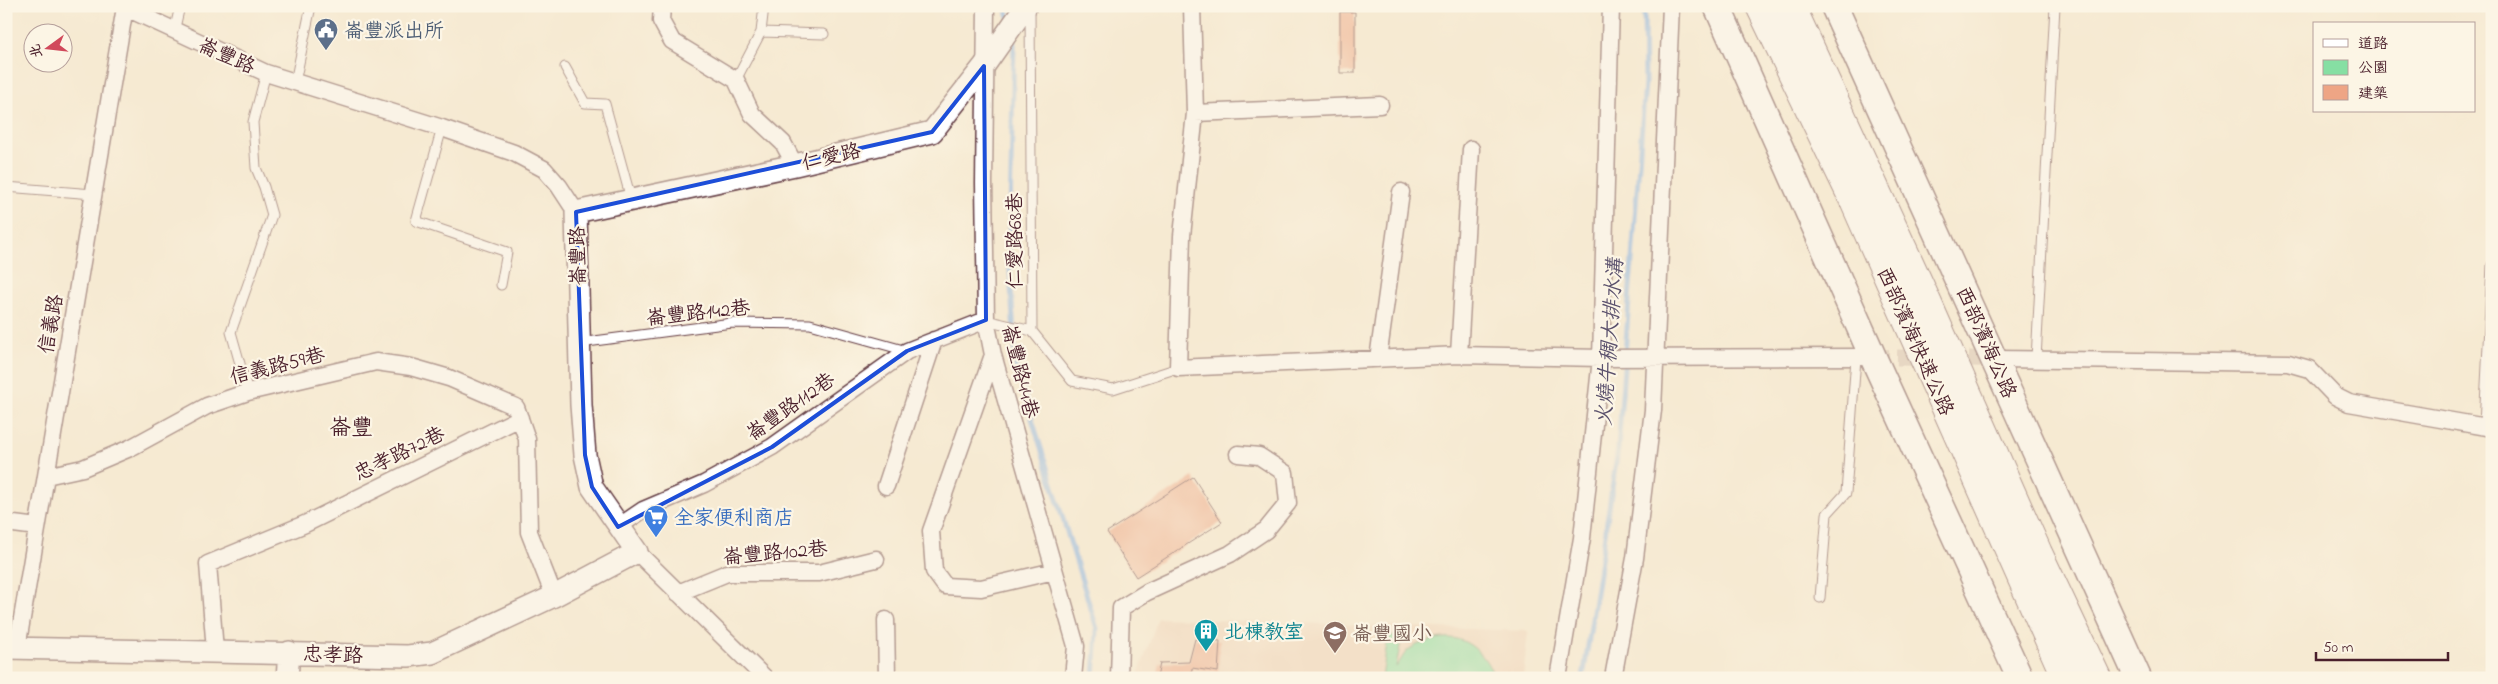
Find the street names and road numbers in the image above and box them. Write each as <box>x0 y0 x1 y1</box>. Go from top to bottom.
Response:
street label: 崙豐路 <box>193 32 260 83</box>
street label: 仁愛路 <box>799 137 865 179</box>
street label: 仁愛路68巷 <box>1002 192 1031 289</box>
street label: 崙豐路 <box>564 225 595 286</box>
street label: 西部濱海快速公路 <box>1868 263 1960 422</box>
street label: 西部濱海公路 <box>1947 282 2023 405</box>
street label: 信義路 <box>33 291 72 356</box>
street label: 崙豐路142巷 <box>645 294 753 334</box>
street label: 崙豐路44巷 <box>993 321 1045 423</box>
street label: 信義路59巷 <box>227 341 329 393</box>
street label: 崙豐路112巷 <box>741 366 843 449</box>
street label: 忠孝路72巷 <box>350 420 451 490</box>
street label: 崙豐路102巷 <box>722 535 830 574</box>
street label: 忠孝路 <box>302 641 364 672</box>

